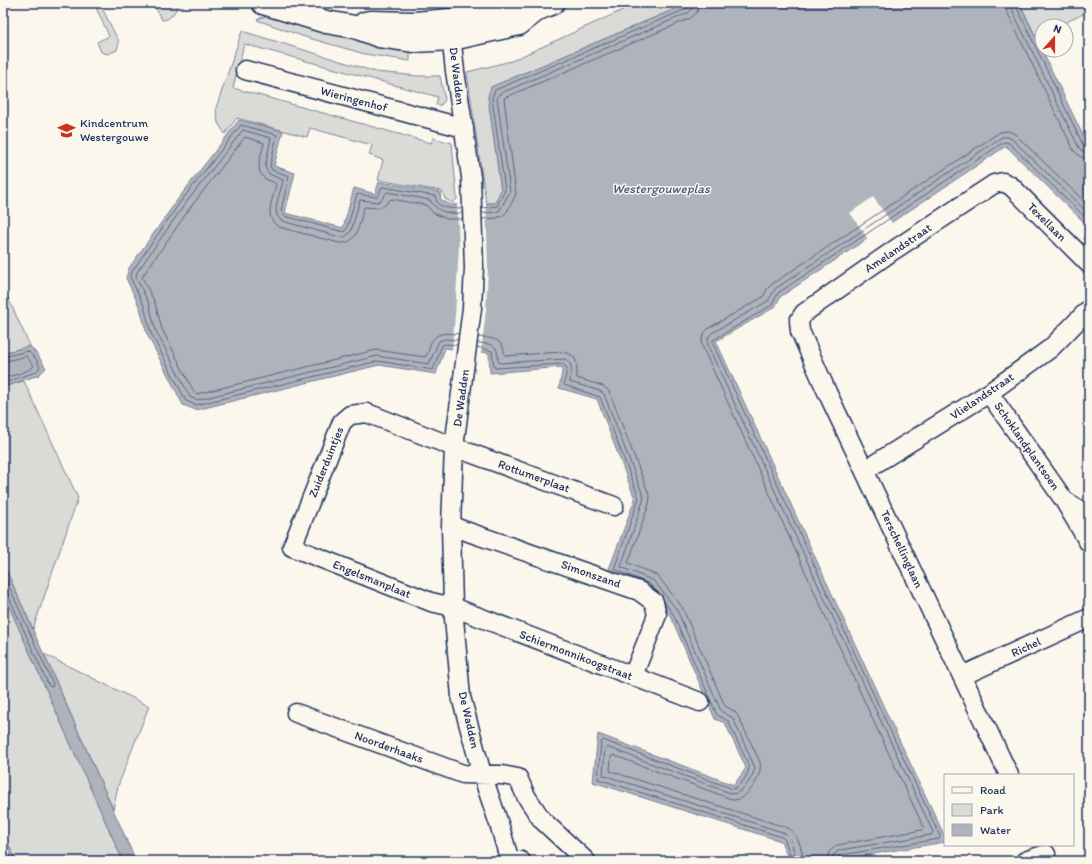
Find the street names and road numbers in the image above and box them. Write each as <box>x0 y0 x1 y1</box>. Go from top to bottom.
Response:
street label: De Wadden <box>447 46 468 106</box>
street label: Wieringenhof <box>319 83 389 115</box>
street label: Texellaan <box>1025 200 1069 244</box>
street label: Amelandstraat <box>862 220 935 276</box>
street label: De Wadden <box>450 368 472 428</box>
street label: Vlielandstraat <box>948 369 1017 422</box>
street label: Schoklandplantsoen <box>991 399 1063 493</box>
street label: Zuiderduintjes <box>305 425 347 499</box>
street label: Rottumerplaat <box>496 457 572 496</box>
street label: Terschellinglaan <box>878 508 926 590</box>
street label: Engelsmanplaat <box>331 557 414 601</box>
street label: Simonszand <box>559 557 623 591</box>
street label: Schiermonnikoogstraat <box>517 627 635 683</box>
street label: Richel <box>1009 634 1044 660</box>
street label: De Wadden <box>456 690 482 750</box>
street label: Noorderhaaks <box>353 728 425 766</box>

